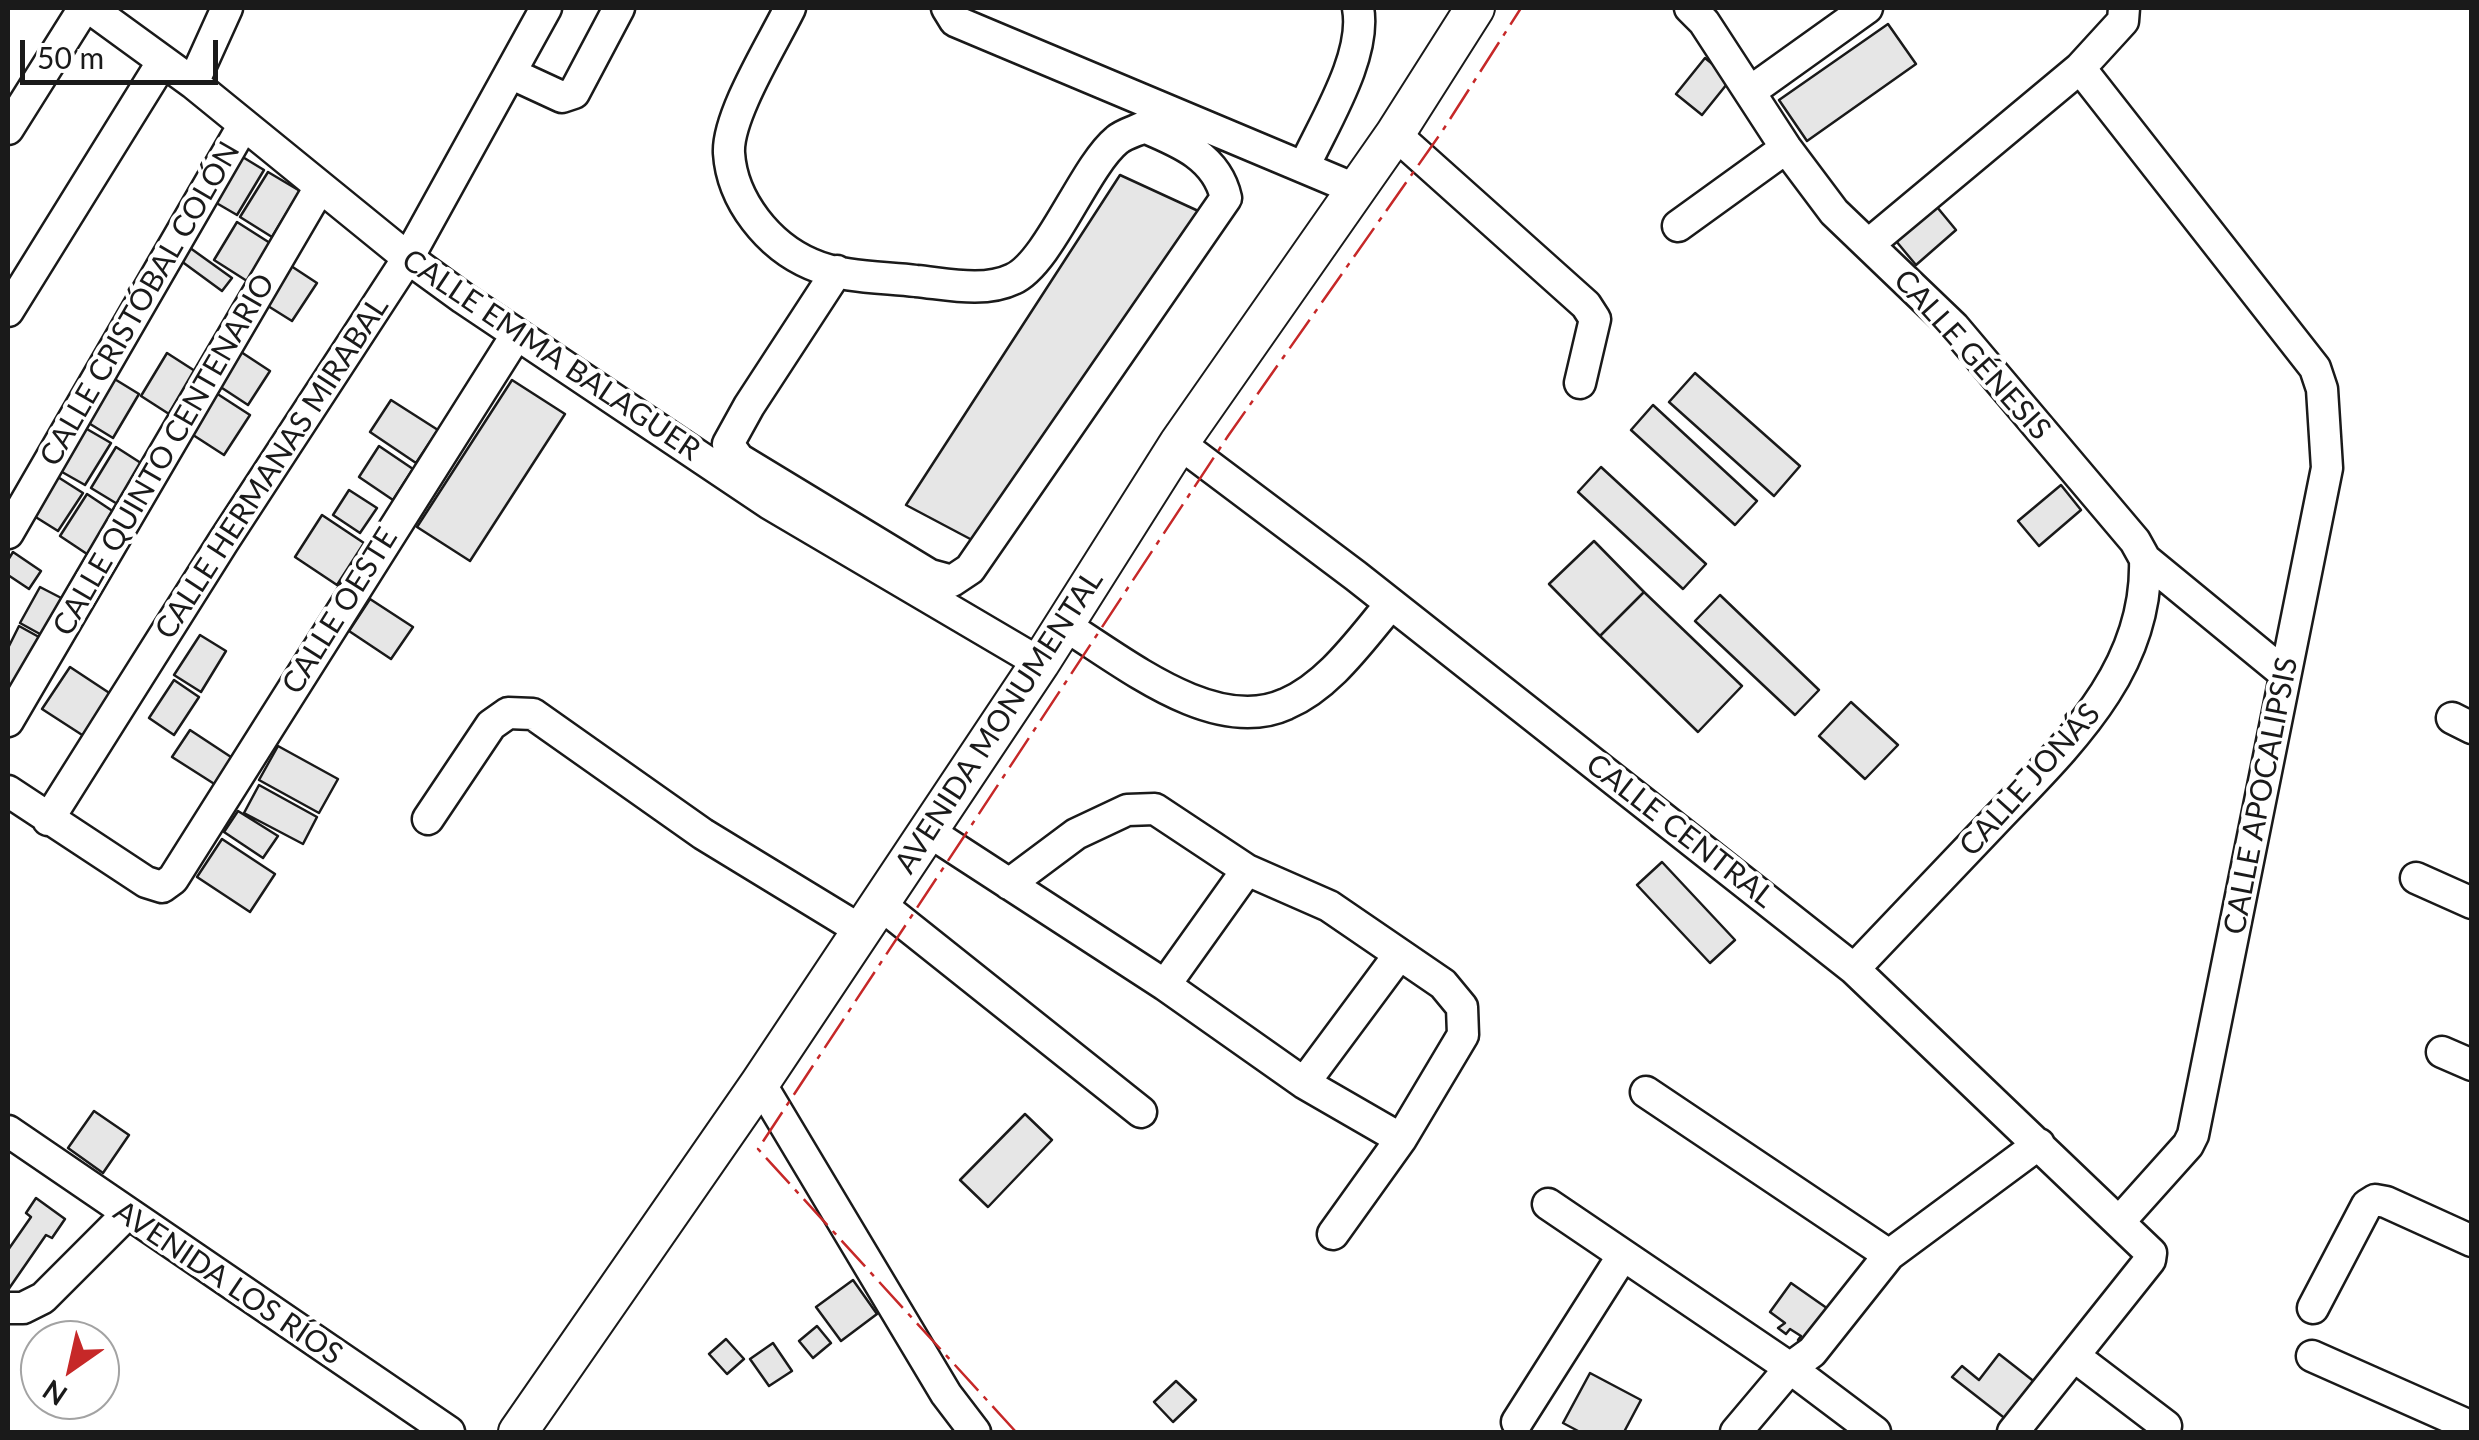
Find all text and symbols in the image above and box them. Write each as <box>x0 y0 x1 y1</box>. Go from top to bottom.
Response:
scale bar <box>25 20 222 82</box>
text: 50 m <box>37 39 104 75</box>
street label: CALLE CRISTÓBAL COLÓN <box>32 136 248 472</box>
street label: CALLE EMMA BALAGUER <box>395 242 707 468</box>
street label: CALLE GÉNESIS <box>1886 262 2058 448</box>
street label: CALLE QUINTO CENTENARIO <box>45 268 283 642</box>
street label: CALLE HERMANAS MIRABAL <box>148 290 396 646</box>
street label: CALLE OESTE <box>275 521 405 701</box>
street label: AVENIDA MONUMENTAL <box>887 564 1111 880</box>
street label: CALLE APOCALIPSIS <box>2216 654 2306 938</box>
street label: CALLE JONÁS <box>1952 696 2108 864</box>
street label: CALLE CENTRAL <box>1579 746 1781 916</box>
street label: AVENIDA LOS RÍOS <box>107 1193 349 1373</box>
north arrow <box>20 1320 120 1420</box>
text: N <box>36 1373 73 1413</box>

